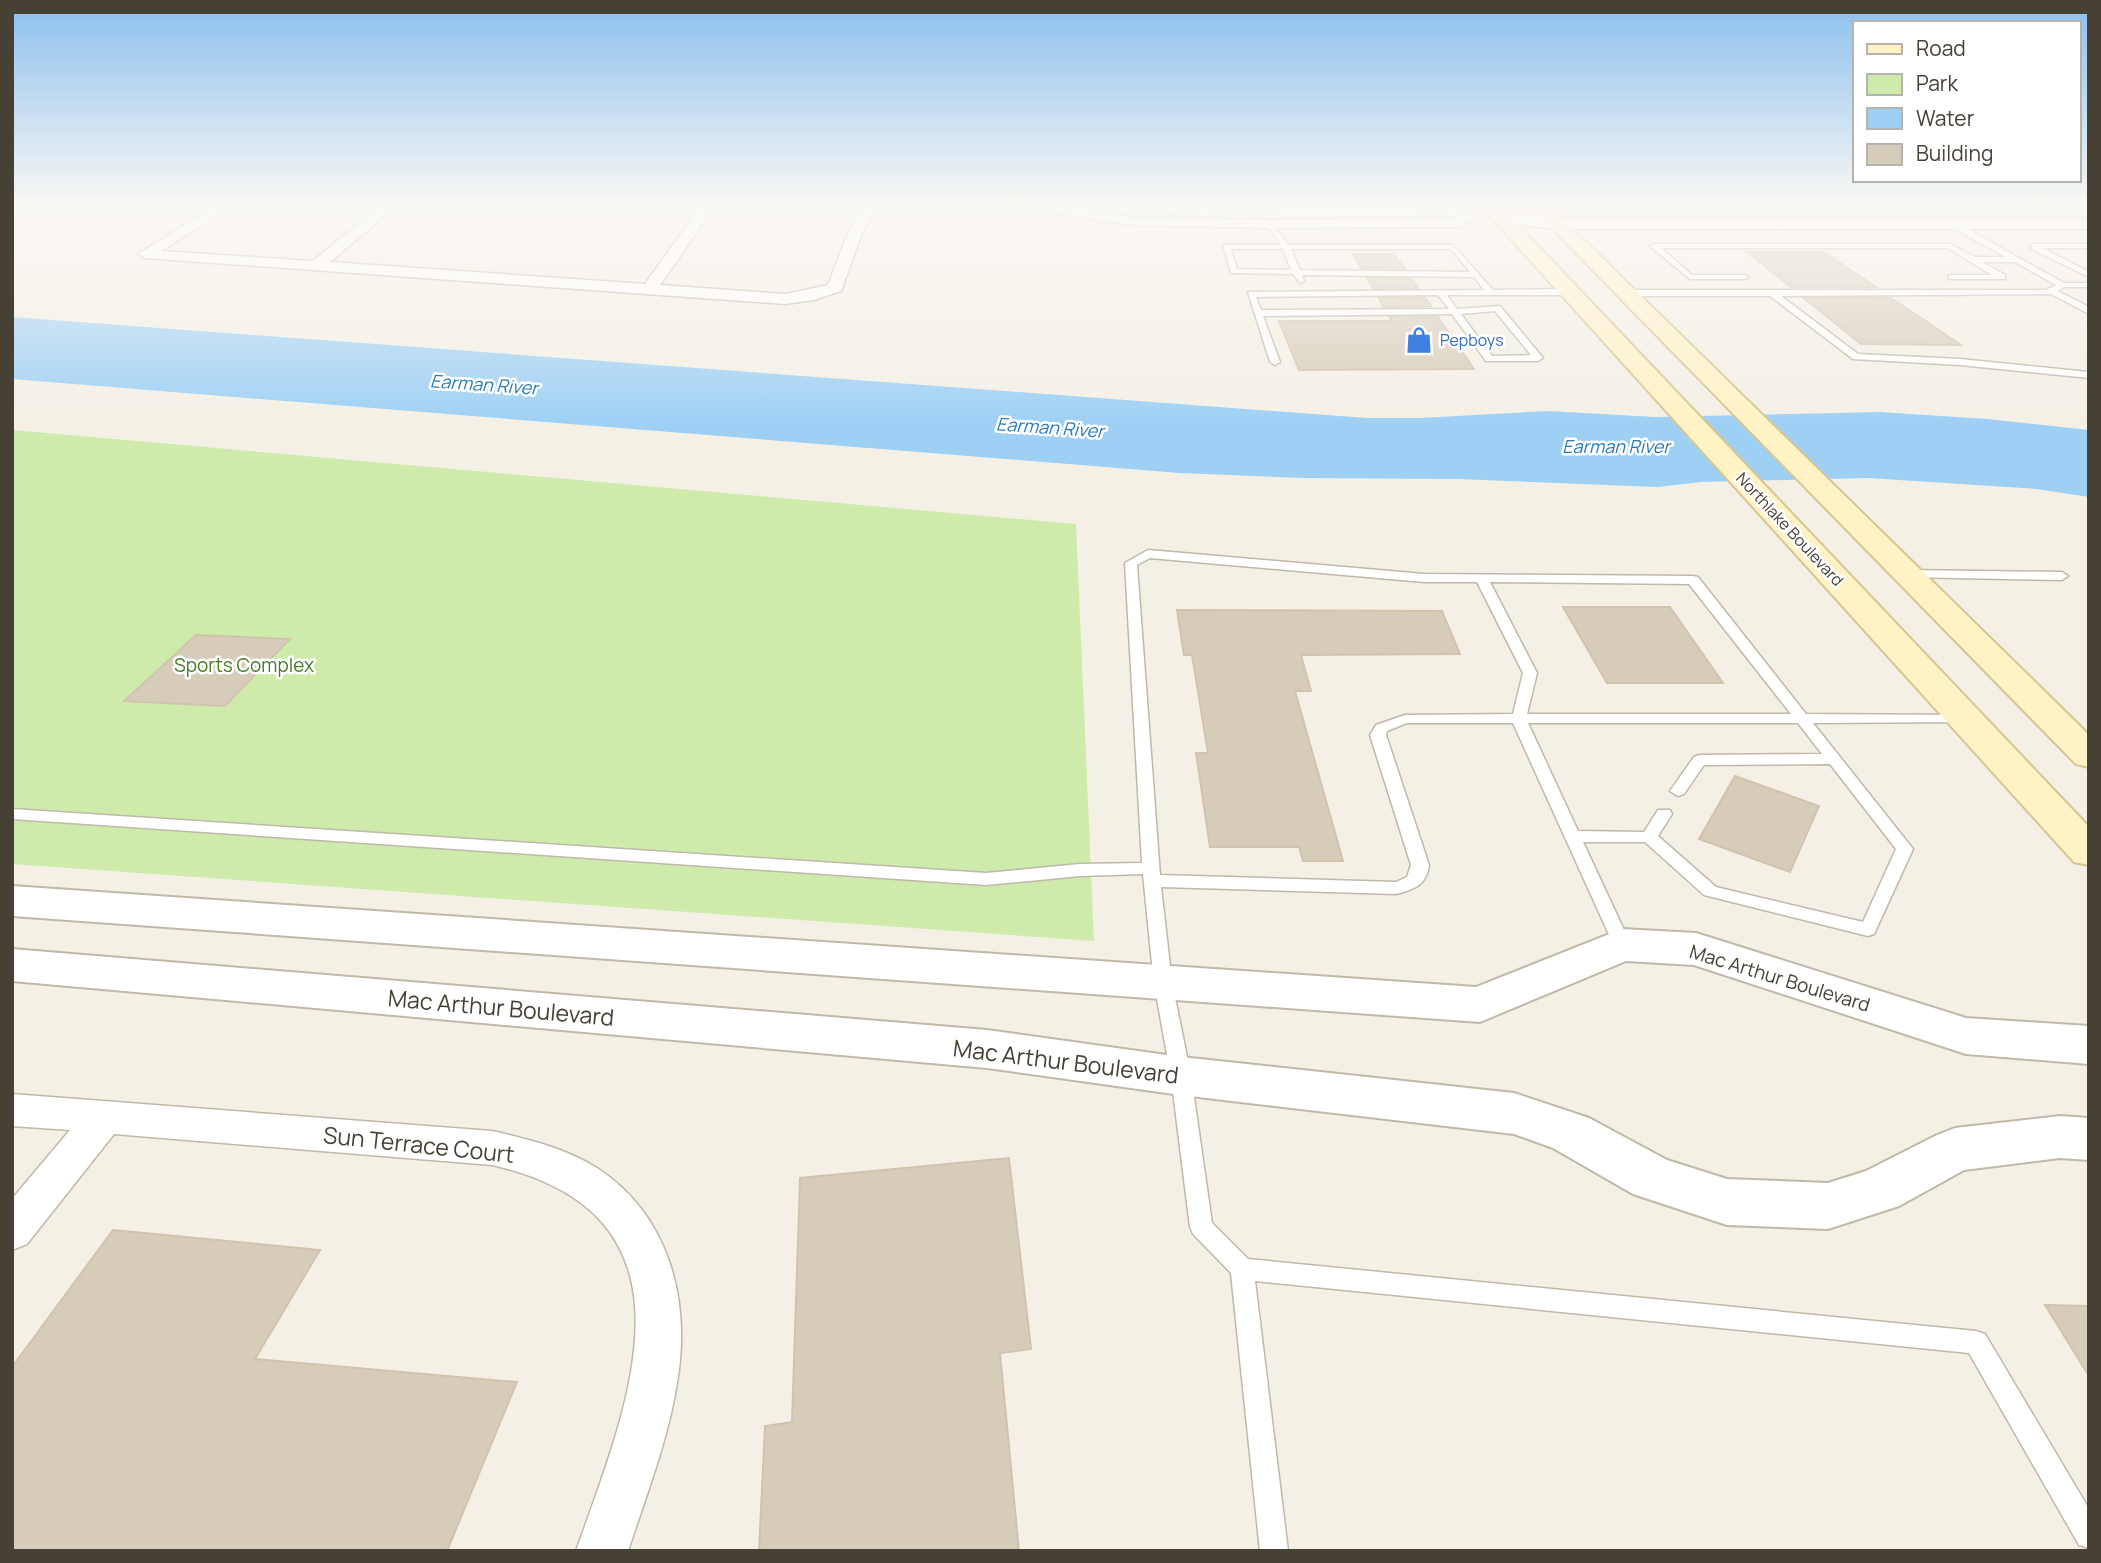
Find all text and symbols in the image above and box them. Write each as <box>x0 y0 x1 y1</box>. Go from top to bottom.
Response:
legend <box>1853 21 2080 182</box>
text: Road <box>1916 34 1966 62</box>
text: Park <box>1916 69 1958 97</box>
text: Water <box>1916 104 1975 132</box>
text: Building <box>1916 139 1993 167</box>
shop icon: Pepboys <box>1404 325 1434 355</box>
place label: Pepboys <box>1440 329 1504 351</box>
water label: Earman River <box>429 368 541 400</box>
water label: Earman River <box>995 411 1107 443</box>
water label: Earman River <box>1562 434 1672 458</box>
street label: Northlake Boulevard <box>1731 467 1849 591</box>
park label: Sports Complex <box>174 652 314 678</box>
street label: Mac Arthur Boulevard <box>1687 938 1873 1018</box>
street label: Mac Arthur Boulevard <box>387 981 615 1033</box>
street label: Mac Arthur Boulevard <box>951 1031 1181 1091</box>
street label: Sun Terrace Court <box>322 1118 516 1170</box>

